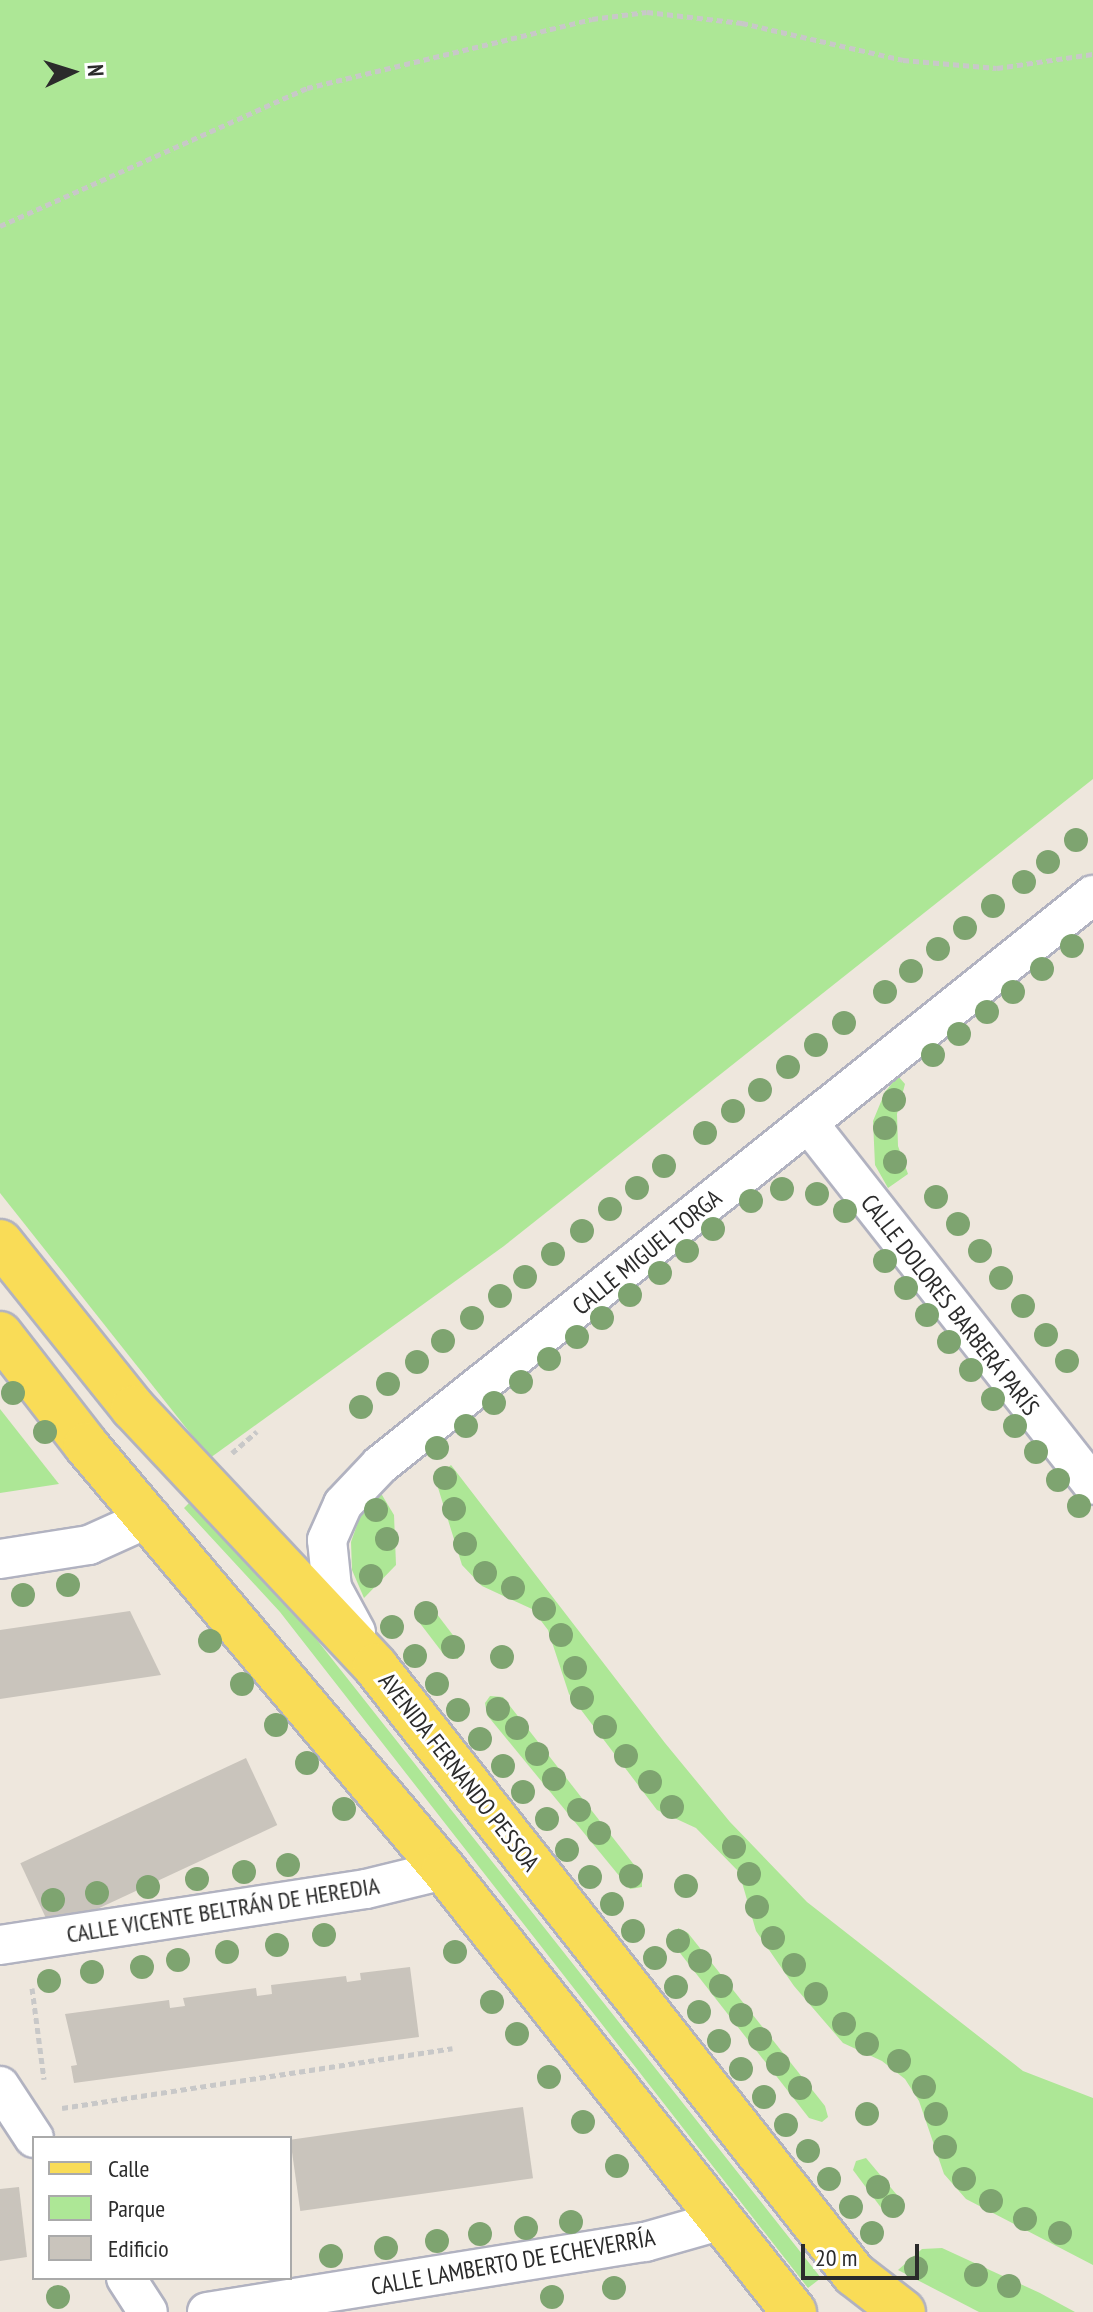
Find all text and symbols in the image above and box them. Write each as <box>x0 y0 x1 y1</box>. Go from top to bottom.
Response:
north arrow <box>32 32 112 112</box>
text: N <box>82 63 110 77</box>
street label: CALLE MIGUEL TORGA <box>566 1183 728 1321</box>
street label: CALLE DOLORES BARBERÁ PARÍS <box>855 1188 1045 1422</box>
street label: AVENIDA FERNANDO PESSOA <box>372 1667 546 1877</box>
street label: CALLE VICENTE BELTRÁN DE HEREDIA <box>64 1871 382 1949</box>
legend <box>32 2136 292 2280</box>
text: Calle <box>108 2153 149 2184</box>
text: Parque <box>108 2193 165 2224</box>
street label: CALLE LAMBERTO DE ECHEVERRÍA <box>369 2223 657 2301</box>
scale bar <box>805 2228 923 2278</box>
text: Edificio <box>108 2233 169 2264</box>
text: 20 m <box>815 2242 857 2273</box>

